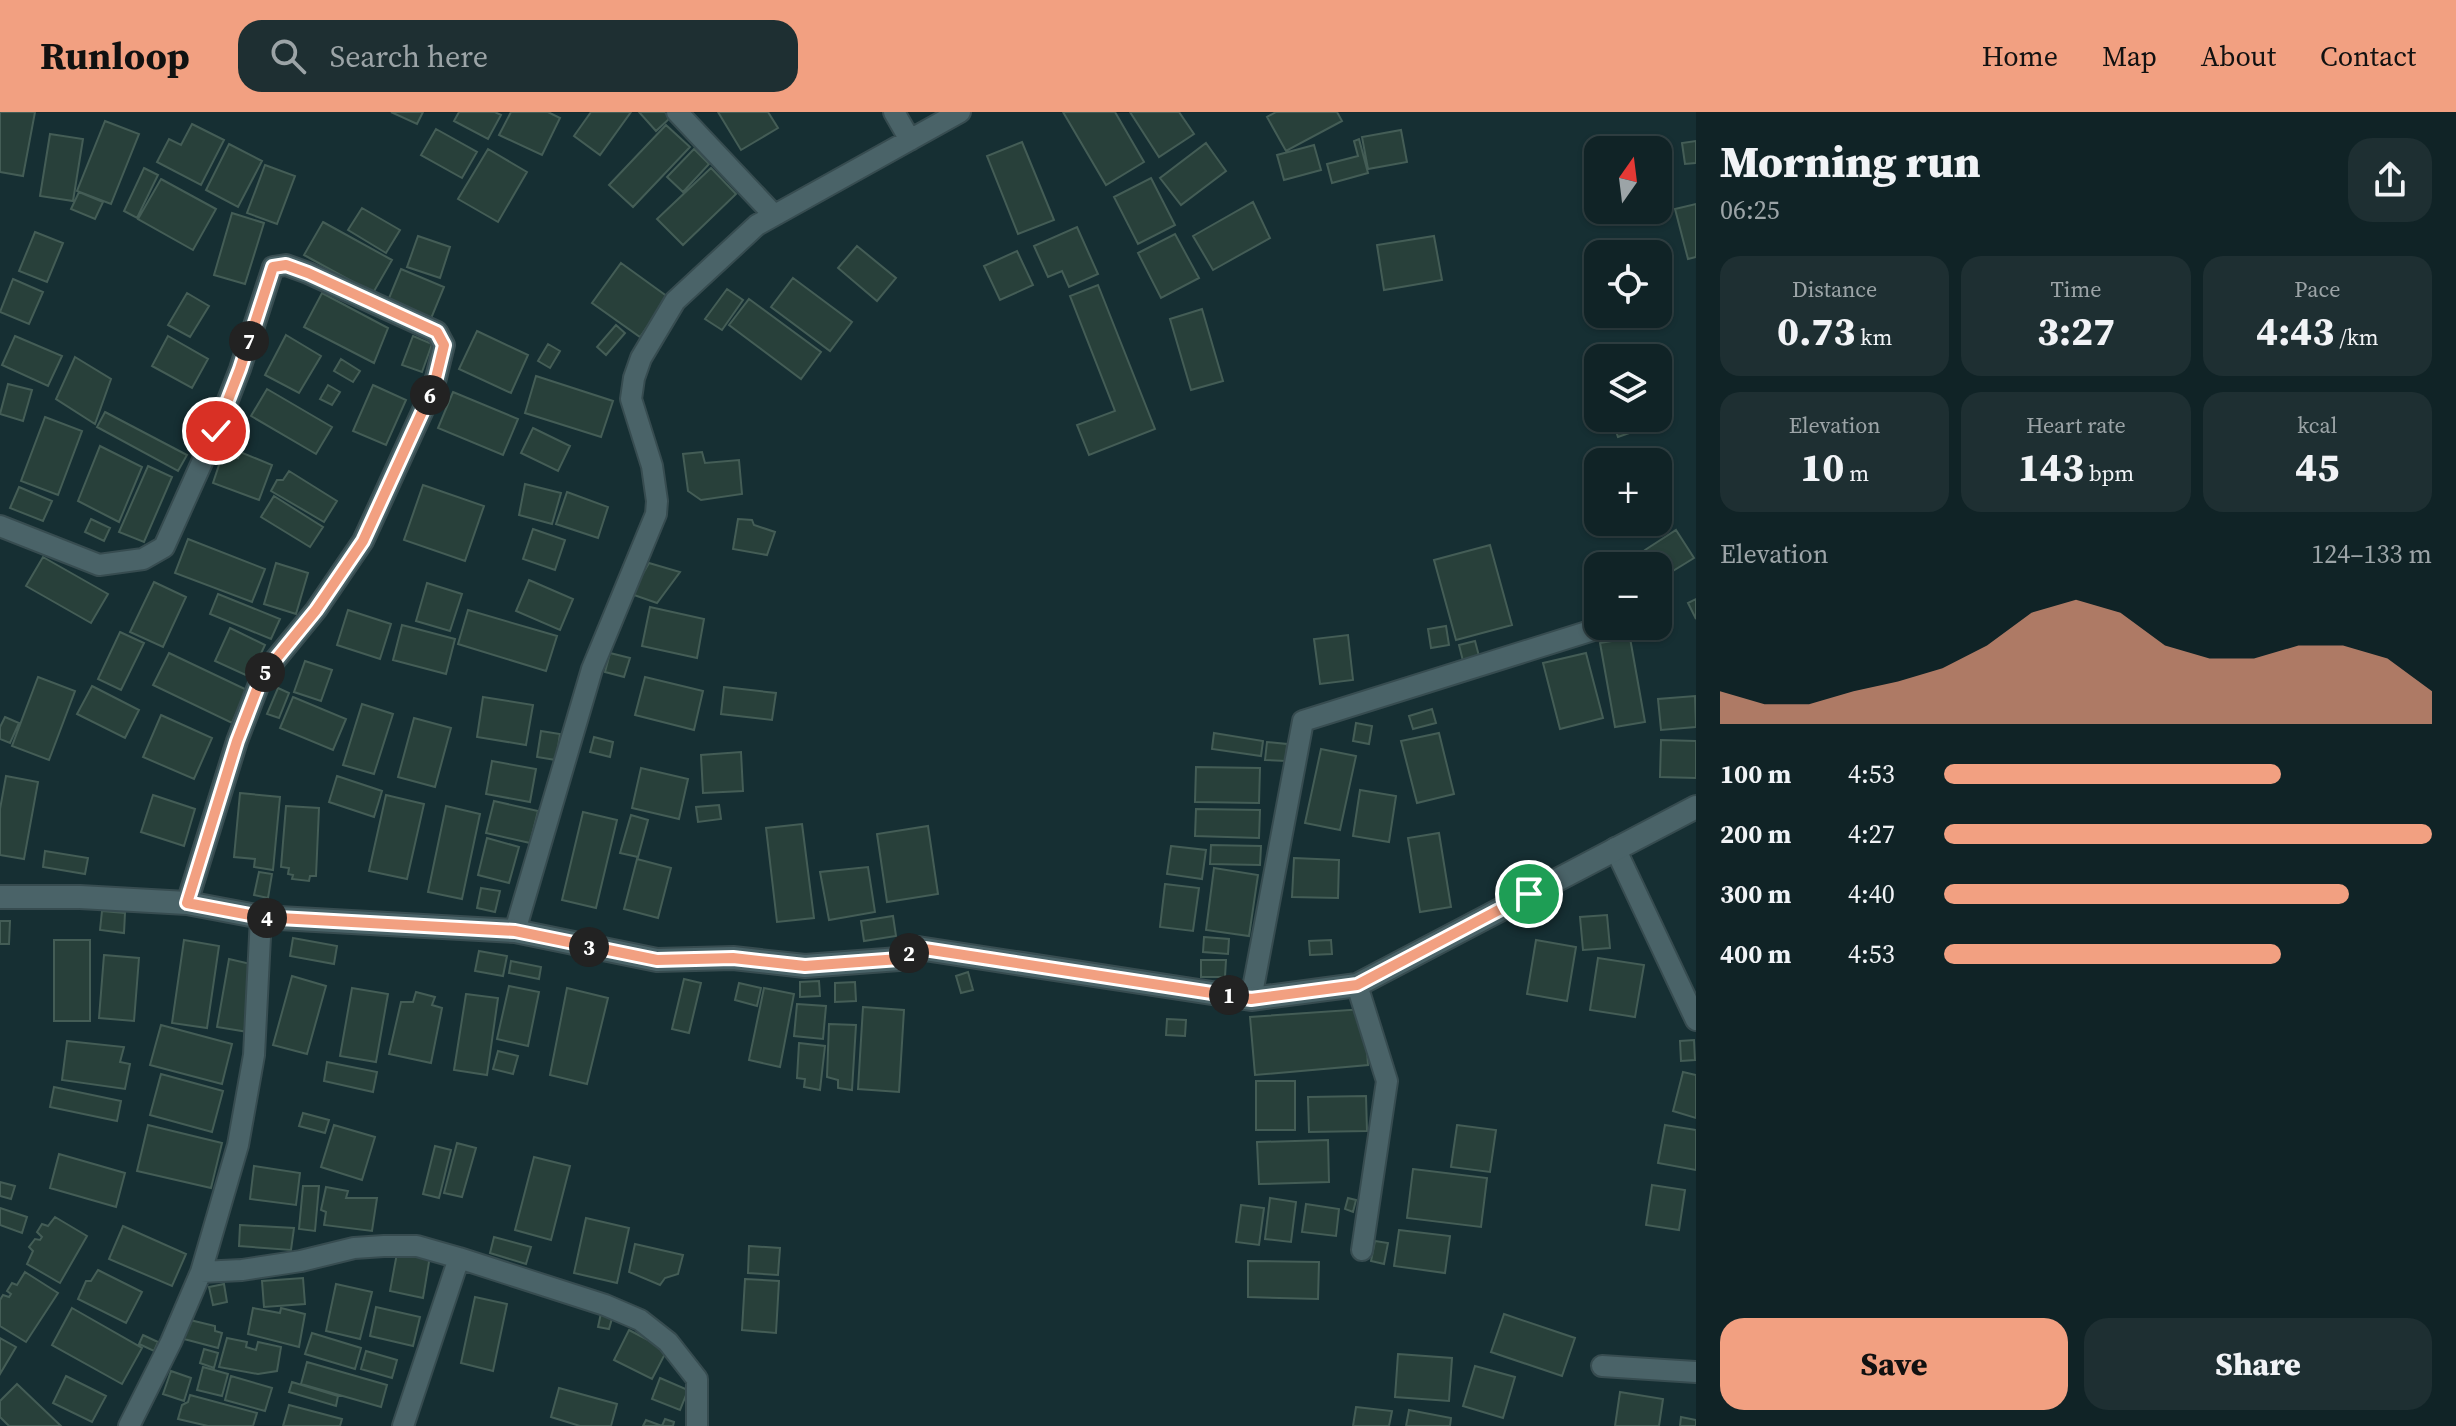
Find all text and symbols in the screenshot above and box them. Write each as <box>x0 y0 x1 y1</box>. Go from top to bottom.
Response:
search box <box>238 20 798 92</box>
text: Runloop <box>40 30 190 82</box>
icon: search <box>266 34 310 78</box>
text: Search here <box>330 36 488 77</box>
text: Home <box>1982 37 2058 75</box>
text: Map <box>2102 37 2157 75</box>
text: About <box>2201 37 2276 75</box>
text: Contact <box>2320 37 2416 75</box>
text: Morning run <box>1720 131 1981 192</box>
north arrow <box>1584 136 1672 224</box>
map controls <box>1584 136 1672 640</box>
button: share <box>2348 138 2432 222</box>
text: 06:25 <box>1720 192 1780 228</box>
button: locate <box>1584 240 1672 328</box>
text: Distance <box>1792 274 1877 304</box>
text: Time <box>2051 274 2101 304</box>
text: Pace <box>2294 274 2340 304</box>
text: 0.73 <box>1777 304 1855 358</box>
text: 3:27 <box>2037 304 2115 358</box>
text: 4:43 <box>2256 304 2334 358</box>
pin: 7 <box>229 321 269 361</box>
text: km <box>1855 322 1892 352</box>
text: /km <box>2334 322 2379 352</box>
text: 7 <box>243 326 255 356</box>
button: layers <box>1584 344 1672 432</box>
pin: 6 <box>410 375 450 415</box>
text: 6 <box>424 380 436 410</box>
pin <box>182 397 250 465</box>
icon: check <box>194 409 238 453</box>
text: Elevation <box>1789 410 1881 440</box>
text: Heart rate <box>2026 410 2126 440</box>
text: kcal <box>2297 410 2337 440</box>
text: 10 <box>1800 440 1844 494</box>
text: 143 <box>2018 440 2084 494</box>
text: 45 <box>2295 440 2339 494</box>
button: + <box>1584 448 1672 536</box>
text: m <box>1844 458 1869 488</box>
text: bpm <box>2084 458 2134 488</box>
text: Elevation <box>1720 536 1829 572</box>
text: 124–133 m <box>2311 536 2432 572</box>
button: − <box>1584 552 1672 640</box>
pin: 5 <box>245 652 285 692</box>
text: 5 <box>259 657 271 687</box>
text: 100 m <box>1720 756 1791 792</box>
text: 4:53 <box>1848 756 1895 792</box>
text: 200 m <box>1720 816 1791 852</box>
text: 4:27 <box>1848 816 1895 852</box>
pin <box>1495 860 1563 928</box>
icon: arrive <box>1507 872 1551 916</box>
text: 300 m <box>1720 876 1791 912</box>
text: 4:40 <box>1848 876 1895 912</box>
pin: 4 <box>247 898 287 938</box>
text: 4 <box>261 903 273 933</box>
pin: 3 <box>569 927 609 967</box>
text: 3 <box>583 932 595 962</box>
pin: 2 <box>889 933 929 973</box>
text: 400 m <box>1720 936 1791 972</box>
text: 4:53 <box>1848 936 1895 972</box>
text: 2 <box>903 938 915 968</box>
pin: 1 <box>1209 975 1249 1015</box>
text: 1 <box>1223 980 1235 1010</box>
button: Save <box>1720 1318 2068 1410</box>
button: Share <box>2084 1318 2432 1410</box>

